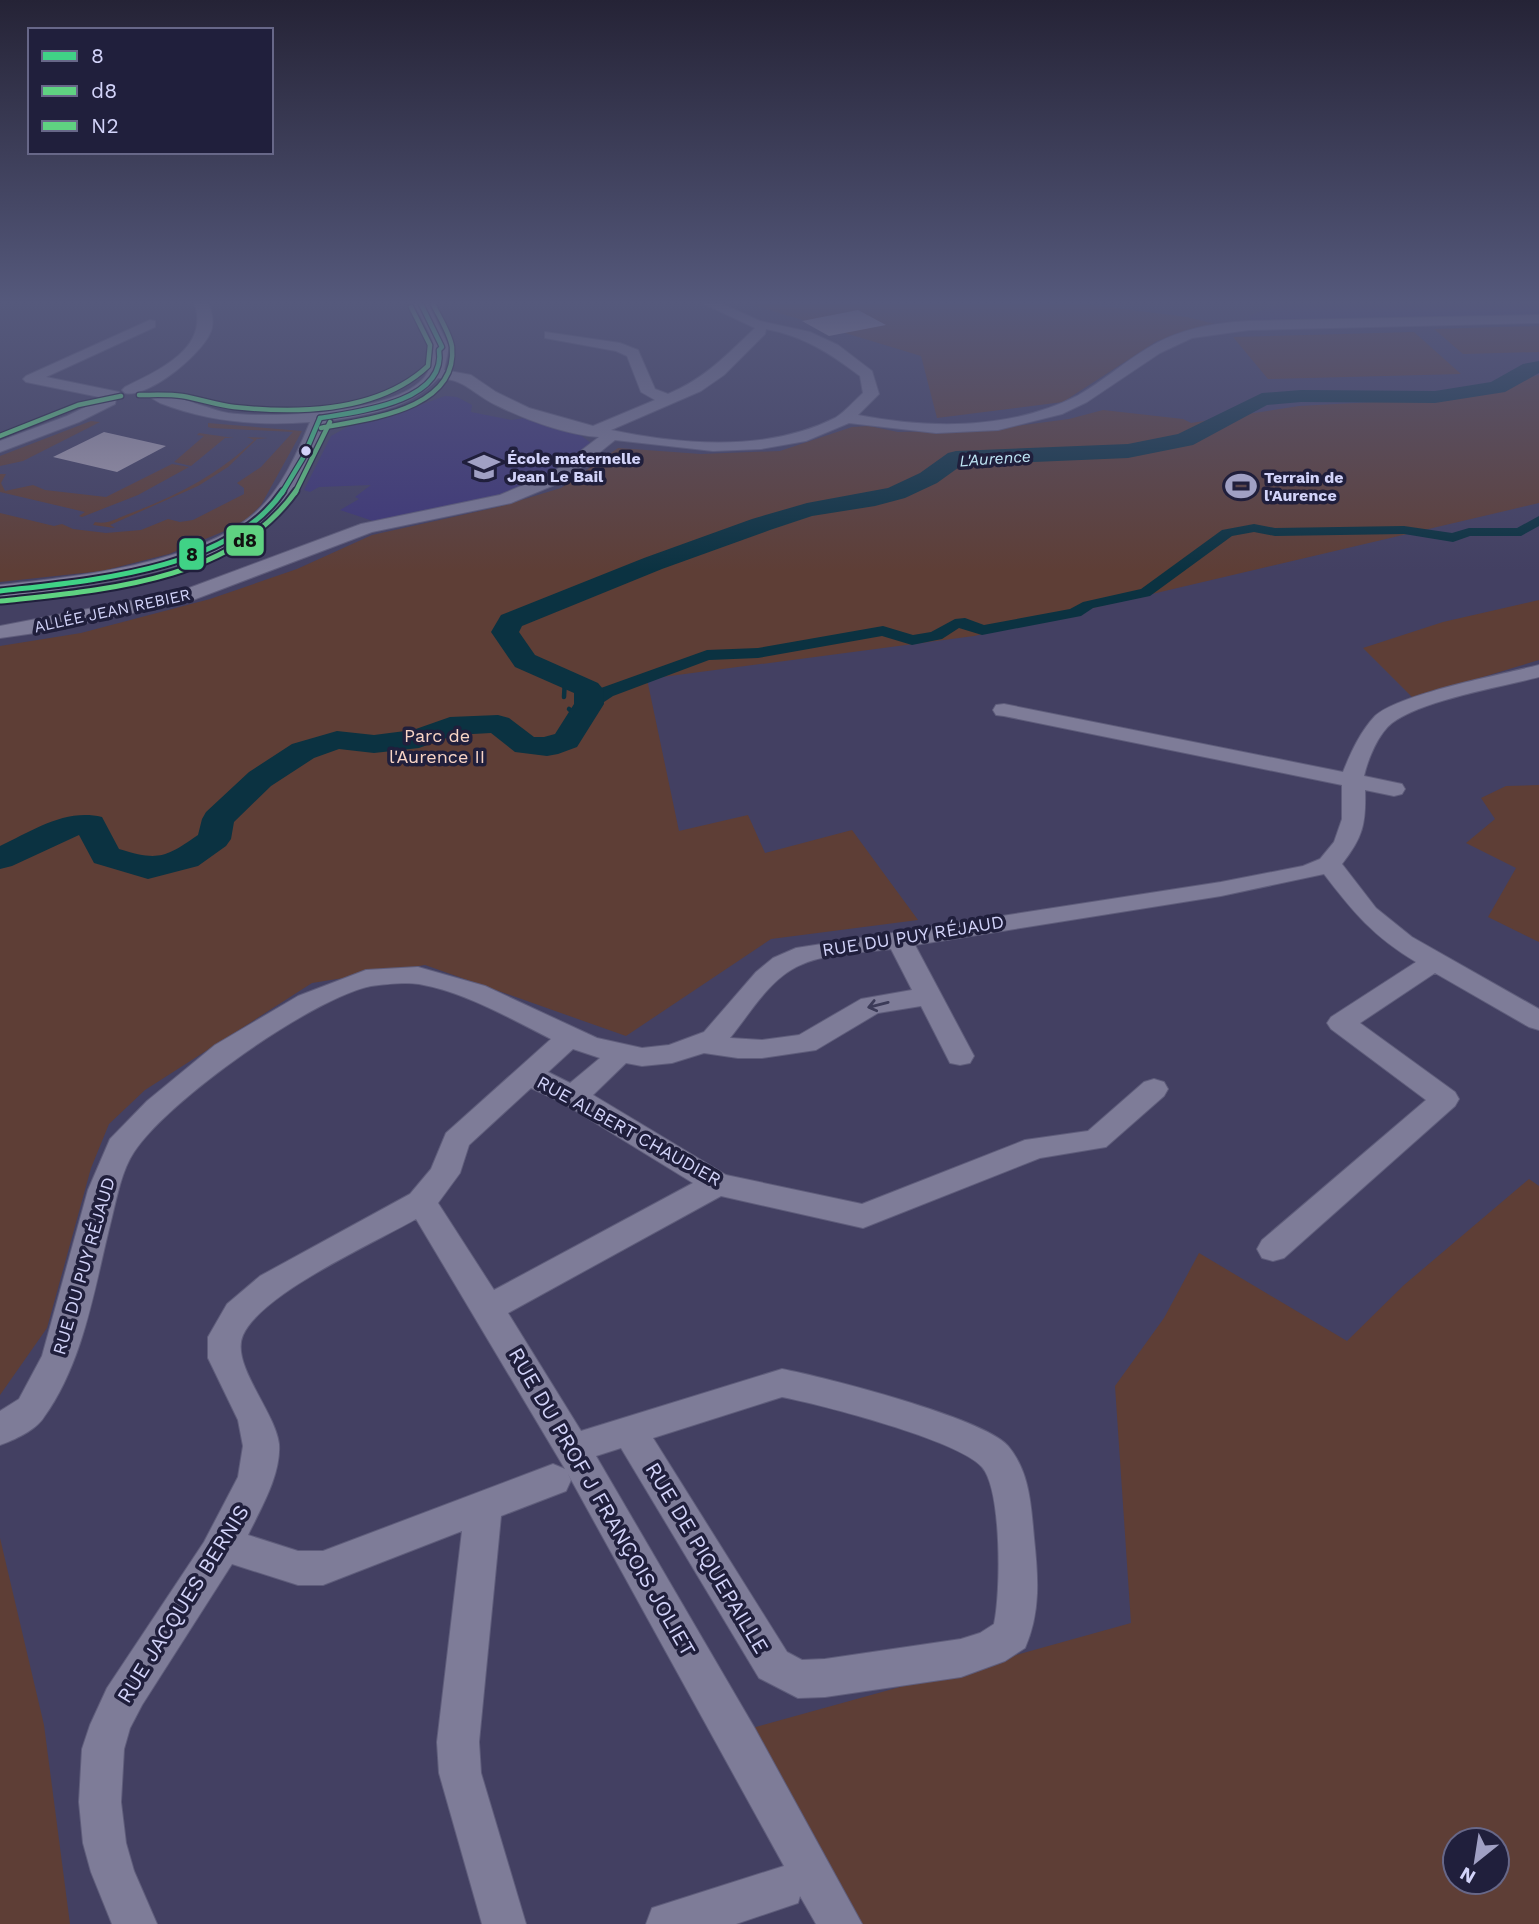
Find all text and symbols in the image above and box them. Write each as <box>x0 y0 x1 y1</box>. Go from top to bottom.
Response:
legend <box>28 28 273 154</box>
text: 8 <box>91 43 104 68</box>
text: d8 <box>91 78 117 103</box>
text: N2 <box>91 113 119 138</box>
unlabelled marker <box>299 444 313 458</box>
water label: L'Aurence <box>959 447 1031 470</box>
place label: École maternelle Jean Le Bail <box>507 449 641 486</box>
school or university icon: École maternelle Jean Le Bail <box>467 450 501 484</box>
place label: Terrain de l'Aurence <box>1264 468 1344 505</box>
sports icon: Terrain de l'Aurence <box>1224 469 1258 503</box>
line badge: d8 <box>225 524 265 557</box>
text: d8 <box>233 529 257 552</box>
line badge: 8 <box>178 537 205 571</box>
text: 8 <box>186 543 198 566</box>
street label: ALLÉE JEAN REBIER <box>32 585 192 636</box>
park label: Parc de l'Aurence II <box>389 725 485 767</box>
street label: RUE DU PUY RÉJAUD <box>820 911 1005 960</box>
one-way arrow <box>867 999 890 1012</box>
street label: RUE ALBERT CHAUDIER <box>534 1071 725 1190</box>
street label: RUE DU PUY RÉJAUD <box>48 1175 119 1357</box>
street label: RUE DU PROF J FRANÇOIS JOLIET <box>504 1343 701 1661</box>
street label: RUE DE PIQUEPAILLE <box>640 1458 774 1658</box>
street label: RUE JACQUES BERNIS <box>111 1500 254 1707</box>
north arrow <box>1441 1826 1511 1896</box>
text: N <box>1456 1862 1480 1889</box>

